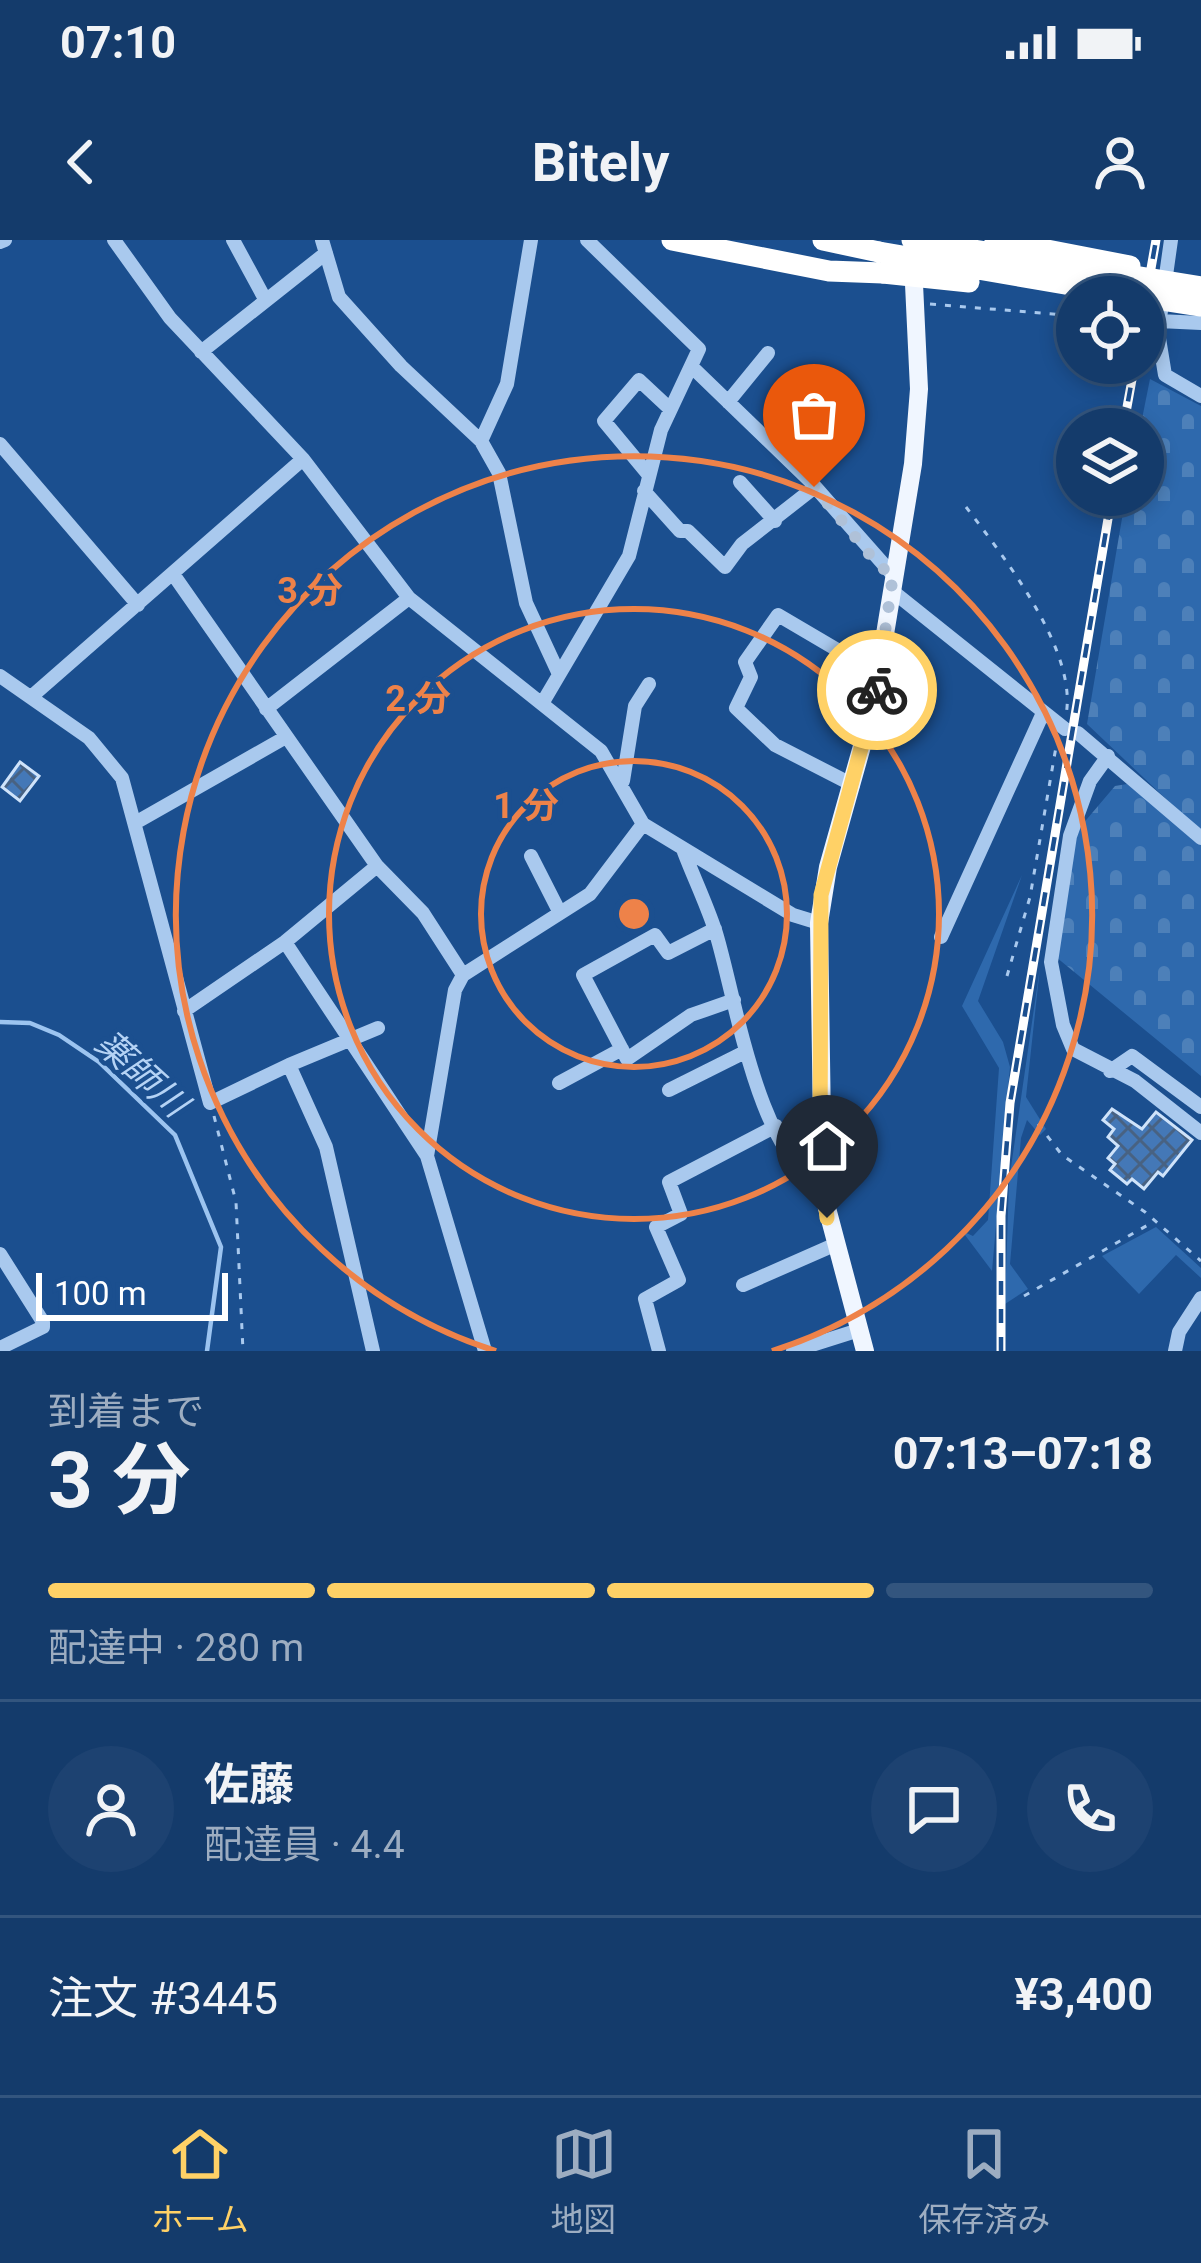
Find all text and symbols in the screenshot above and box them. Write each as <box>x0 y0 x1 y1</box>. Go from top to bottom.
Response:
text: 07:10 <box>60 16 176 69</box>
icon: back <box>48 129 114 195</box>
icon: person <box>1087 129 1153 195</box>
text: Bitely <box>532 131 669 194</box>
map controls <box>1056 276 1164 516</box>
button: locate <box>1056 276 1164 384</box>
pin <box>763 364 865 487</box>
icon: bag <box>781 382 847 448</box>
button: layers <box>1056 408 1164 516</box>
text: 3 分 <box>277 570 343 612</box>
courier <box>817 630 937 750</box>
icon: bike <box>844 657 910 723</box>
text: 2 分 <box>385 678 451 720</box>
text: 1 分 <box>493 785 559 827</box>
centre of rings <box>613 893 655 935</box>
water label: 薬師川 <box>87 1022 198 1128</box>
pin <box>776 1095 878 1218</box>
icon: home <box>794 1113 860 1179</box>
scale bar <box>36 1267 228 1320</box>
text: 100 m <box>54 1274 147 1313</box>
text: 到着まで <box>48 1389 204 1435</box>
text: 07:13–07:18 <box>893 1427 1153 1480</box>
text: 3 分 <box>48 1435 190 1526</box>
text: 配達中 · 280 m <box>48 1625 304 1671</box>
button: person <box>48 1746 174 1872</box>
button: chat <box>871 1746 997 1872</box>
button: phone <box>1027 1746 1153 1872</box>
text: 佐藤 <box>204 1758 294 1811</box>
text: 配達員 · 4.4 <box>204 1822 405 1868</box>
text: ¥3,400 <box>1015 1968 1153 2021</box>
text: 注文 #3445 <box>48 1972 278 2025</box>
tab: ホーム <box>151 2121 249 2241</box>
tab: 地図 <box>551 2121 617 2241</box>
tab: 保存済み <box>918 2121 1050 2241</box>

